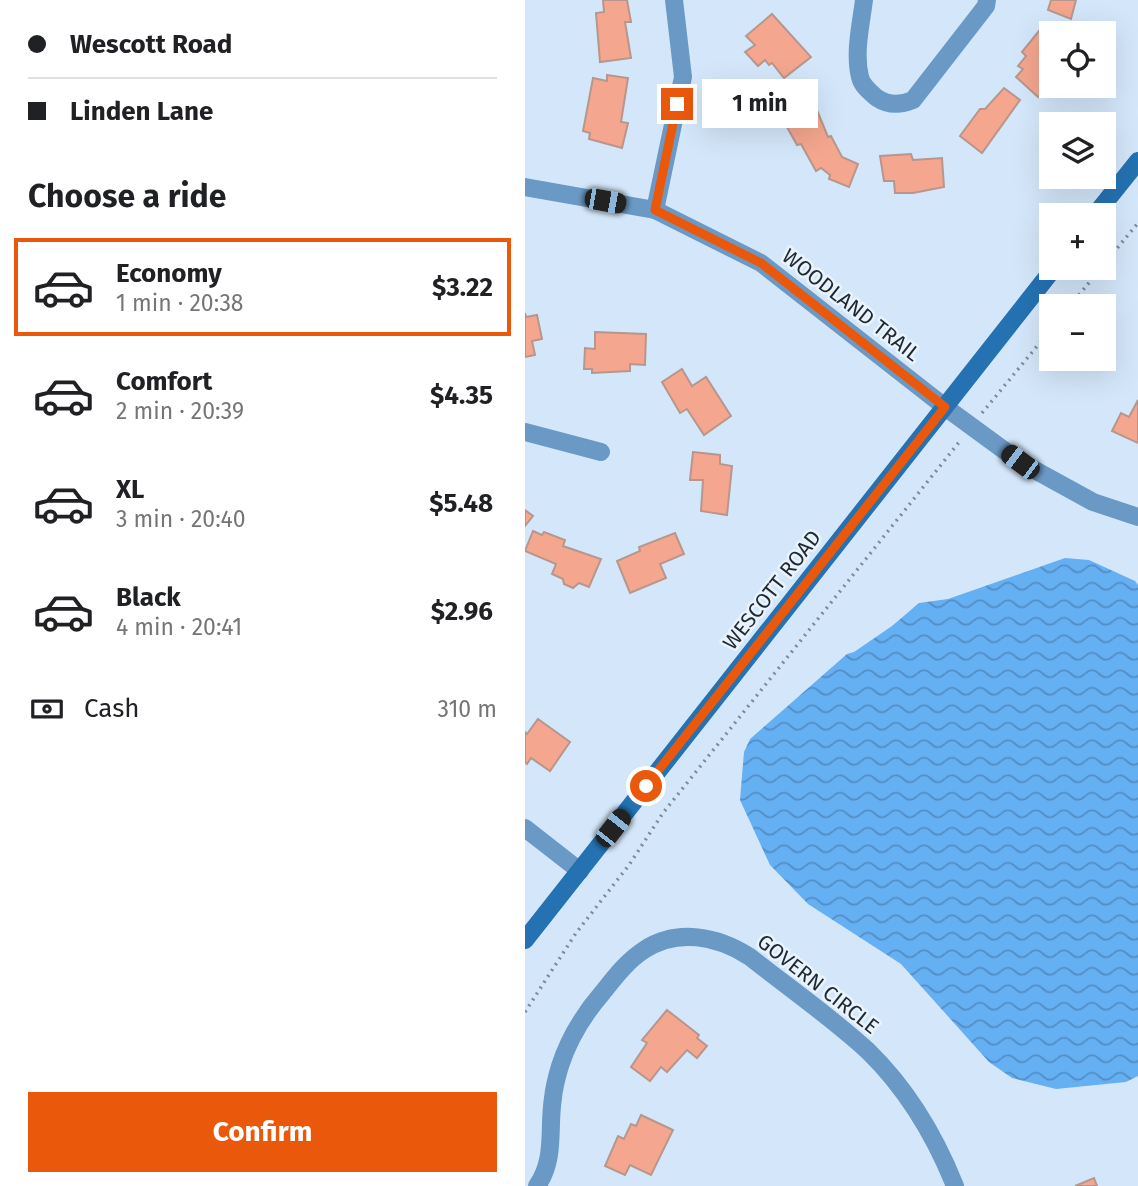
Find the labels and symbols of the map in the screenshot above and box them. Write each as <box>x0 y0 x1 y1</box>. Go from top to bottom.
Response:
callout: 1 min <box>701 80 817 128</box>
route end <box>661 88 693 120</box>
car <box>583 187 628 215</box>
street label: WOODLAND TRAIL <box>777 243 926 367</box>
car <box>997 441 1044 483</box>
street label: WESCOTT ROAD <box>717 525 827 655</box>
route start <box>630 770 662 802</box>
car <box>592 805 635 851</box>
street label: GOVERN CIRCLE <box>752 928 884 1040</box>

